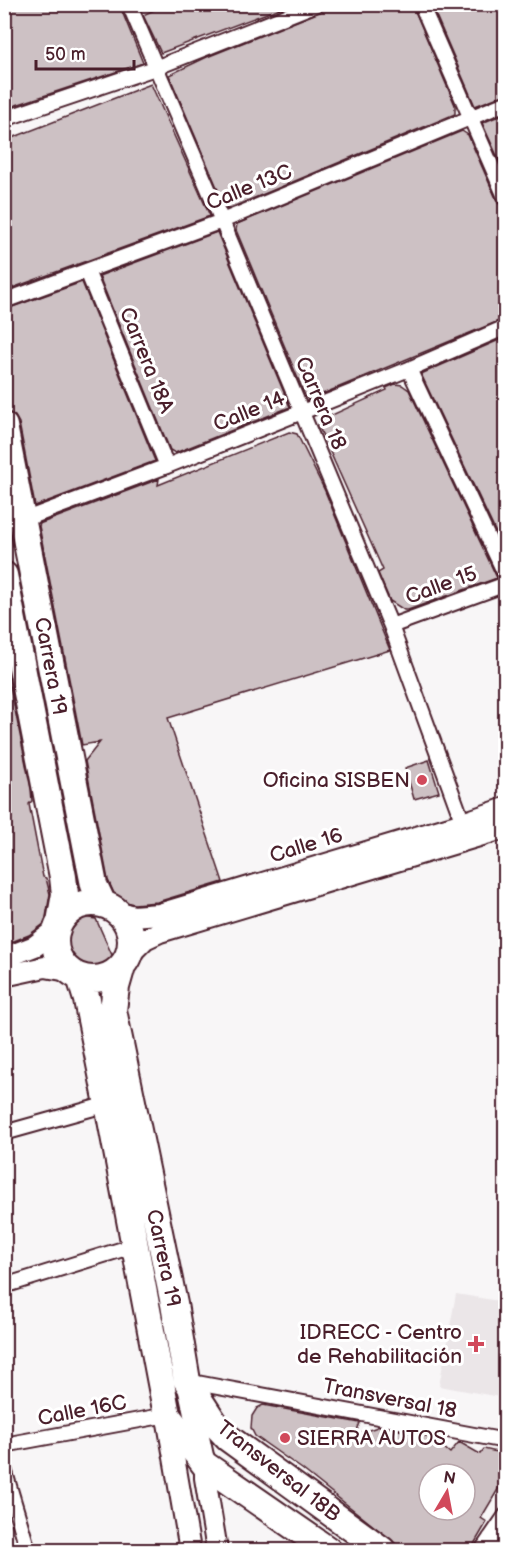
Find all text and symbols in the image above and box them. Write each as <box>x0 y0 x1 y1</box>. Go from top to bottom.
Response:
scale bar <box>36 33 134 71</box>
text: 50 m <box>45 44 86 65</box>
street label: Calle 13C <box>203 159 296 216</box>
street label: Carrera 18A <box>114 304 179 417</box>
street label: Carrera 18 <box>290 353 351 454</box>
street label: Calle 14 <box>210 386 289 437</box>
street label: Calle 15 <box>402 561 480 610</box>
street label: Carrera 19 <box>29 615 72 717</box>
place label: Oficina SISBEN <box>263 768 410 793</box>
marker: Oficina SISBEN <box>415 773 429 787</box>
street label: Calle 16 <box>267 822 346 868</box>
street label: Carrera 19 <box>141 1207 186 1309</box>
place label: IDRECC - Centro de Rehabilitación <box>297 1320 462 1369</box>
marker: IDRECC - Centro de Rehabilitación <box>467 1335 485 1353</box>
street label: Transversal 18 <box>321 1373 459 1424</box>
street label: Calle 16C <box>36 1390 129 1431</box>
street label: Transversal 18B <box>212 1415 346 1527</box>
place label: SIERRA AUTOS <box>297 1426 446 1451</box>
marker: SIERRA AUTOS <box>278 1431 292 1445</box>
north arrow <box>417 1462 477 1522</box>
text: N <box>442 1468 457 1489</box>

